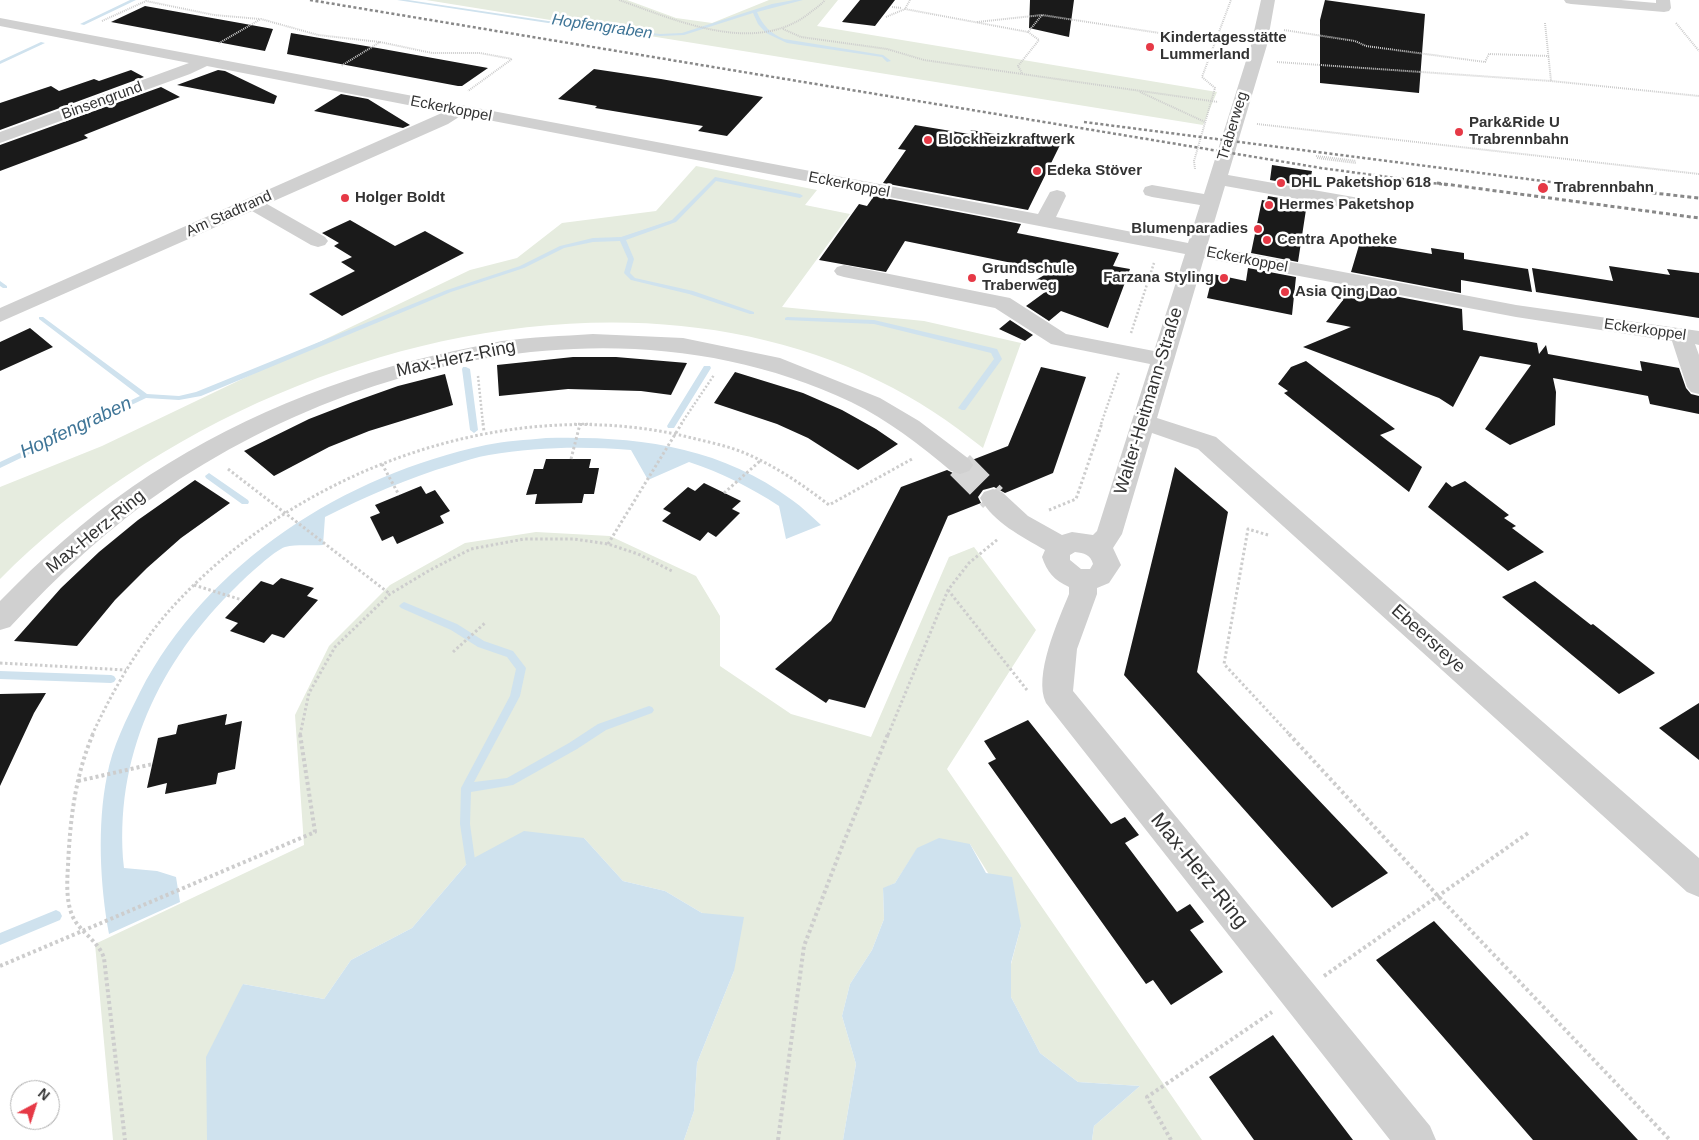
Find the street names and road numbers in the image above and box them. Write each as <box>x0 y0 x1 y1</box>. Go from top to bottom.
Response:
street label: Binsengrund <box>59 78 145 124</box>
street label: Traberweg <box>1214 89 1252 163</box>
street label: Eckerkoppel <box>409 92 493 126</box>
street label: Eckerkoppel <box>807 168 891 202</box>
street label: Am Stadtrand <box>183 187 275 241</box>
street label: Eckerkoppel <box>1205 243 1289 277</box>
street label: Walter-Heitmann-Straße <box>1110 305 1188 497</box>
street label: Eckerkoppel <box>1603 315 1687 345</box>
street label: Max-Herz-Ring <box>395 336 517 382</box>
street label: Max-Herz-Ring <box>42 486 150 578</box>
street label: Ebeersreye <box>1387 600 1469 678</box>
street label: Max-Herz-Ring <box>1145 808 1253 934</box>

